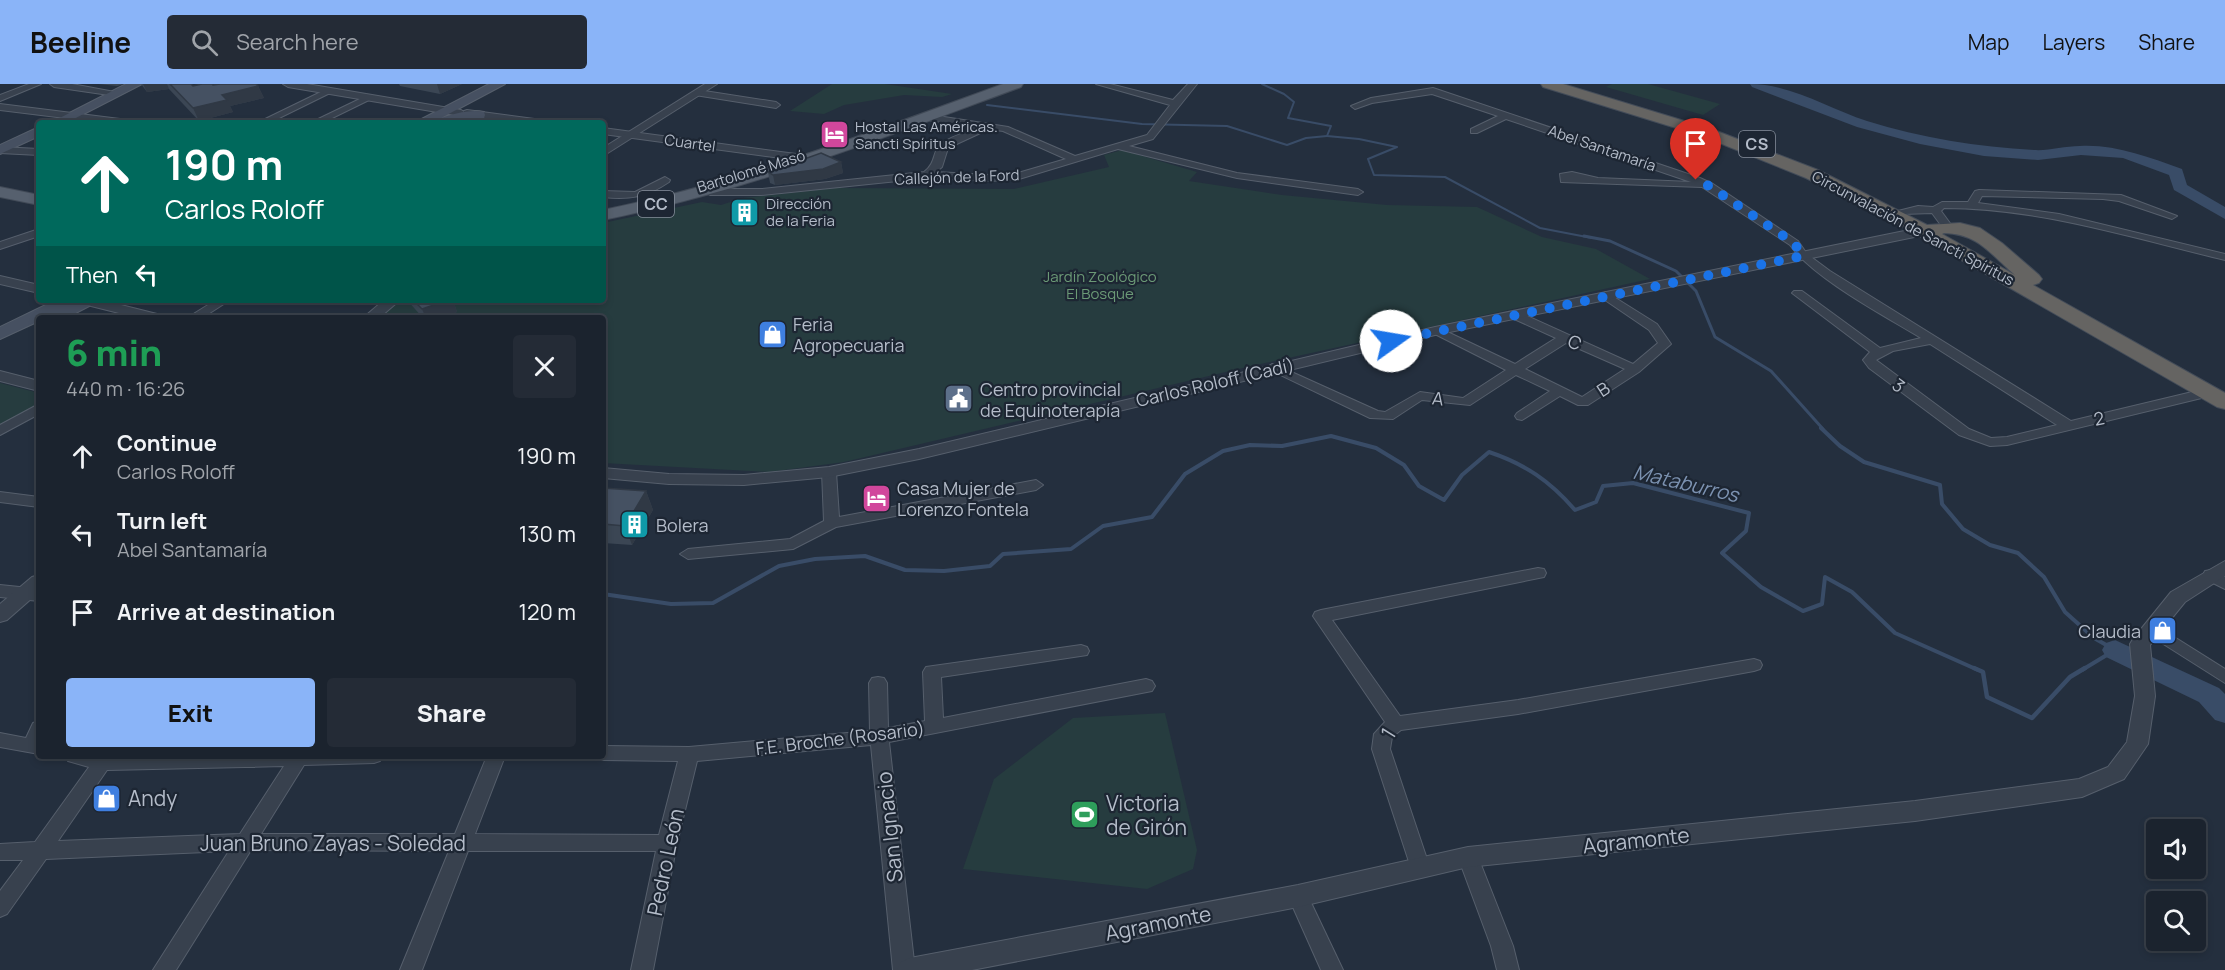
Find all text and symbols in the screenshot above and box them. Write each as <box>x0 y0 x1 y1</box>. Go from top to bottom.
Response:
search box <box>167 15 587 69</box>
text: Beeline <box>30 23 131 61</box>
icon: search <box>188 26 221 59</box>
text: Search here <box>236 27 359 57</box>
text: Map <box>1968 28 2009 56</box>
text: Layers <box>2042 28 2105 56</box>
text: Share <box>2138 28 2195 56</box>
place label: Hostal Las Américas. Sancti Spíritus <box>855 116 998 154</box>
pin <box>1670 118 1721 180</box>
hotel icon: Hostal Las Américas. Sancti Spíritus <box>818 119 850 151</box>
street label: Abel Santamaría <box>1545 120 1659 176</box>
icon: arrive <box>1679 127 1712 160</box>
street label: Cuartel <box>663 129 717 157</box>
road number: CS <box>1739 131 1775 157</box>
text: 190 m <box>165 135 283 193</box>
icon: ahead <box>66 144 144 222</box>
street label: Bartolomé Masó <box>694 145 808 197</box>
street label: Callejón de la Ford <box>894 164 1020 190</box>
street label: Circunvalación de Sancti Spíritus <box>1808 166 2018 291</box>
text: Carlos Roloff <box>165 190 324 227</box>
road number: CC <box>638 191 674 217</box>
place label: Dirección de la Feria <box>766 193 835 231</box>
building icon: Dirección de la Feria <box>729 196 761 228</box>
icon: left <box>130 258 163 291</box>
text: Then <box>66 260 118 290</box>
park label: Jardín Zoológico El Bosque <box>1043 266 1157 304</box>
position arrow <box>1359 309 1423 373</box>
place label: Feria Agropecuaria <box>793 312 905 357</box>
shop icon: Feria Agropecuaria <box>756 318 788 350</box>
text: 6 min <box>66 328 162 377</box>
street label: C <box>1564 328 1586 356</box>
button: close <box>513 335 576 398</box>
street label: Carlos Roloff (Cadí) <box>1133 352 1297 412</box>
street label: 3 <box>1888 372 1910 398</box>
text: 440 m · 16:26 <box>66 375 185 402</box>
street label: B <box>1592 376 1614 402</box>
place label: Centro provincial de Equinoterapía <box>980 377 1121 422</box>
public building icon: Centro provincial de Equinoterapía <box>943 383 975 415</box>
street label: A <box>1431 385 1446 411</box>
street label: 2 <box>2091 405 2107 431</box>
text: Continue <box>117 428 217 458</box>
icon: ahead <box>66 440 99 473</box>
text: 190 m <box>517 441 576 471</box>
text: Carlos Roloff <box>117 458 235 485</box>
water label: Mataburros <box>1631 458 1743 509</box>
place label: Casa Mujer de Lorenzo Fontela <box>897 476 1029 521</box>
hotel icon: Casa Mujer de Lorenzo Fontela <box>860 482 892 514</box>
text: Turn left <box>117 506 207 536</box>
building icon: Bolera <box>619 509 651 541</box>
place label: Bolera <box>656 513 709 537</box>
icon: left <box>66 518 99 551</box>
text: 130 m <box>519 519 576 549</box>
text: Abel Santamaría <box>117 536 267 563</box>
icon: arrive <box>66 596 99 629</box>
text: Arrive at destination <box>117 597 335 627</box>
text: 120 m <box>518 597 576 627</box>
shop icon: Claudia <box>2146 615 2178 647</box>
place label: Claudia <box>2078 619 2141 643</box>
button: Exit <box>66 678 315 747</box>
button: Share <box>327 678 576 747</box>
street label: F.E. Broche (Rosario) <box>754 716 926 760</box>
street label: 1 <box>1374 722 1402 744</box>
street label: San Ignacio <box>869 770 909 884</box>
shop icon: Andy <box>91 782 123 814</box>
place label: Andy <box>128 784 177 812</box>
place label: Victoria de Girón <box>1106 789 1187 841</box>
sports icon: Victoria de Girón <box>1069 799 1101 831</box>
street label: Pedro León <box>640 806 690 918</box>
map controls <box>2146 819 2206 951</box>
button: sound <box>2146 819 2206 879</box>
street label: Agramonte <box>1581 820 1691 860</box>
street label: Juan Bruno Zayas - Soledad <box>200 829 466 857</box>
button: search <box>2146 891 2206 951</box>
street label: Agramonte <box>1103 899 1213 947</box>

